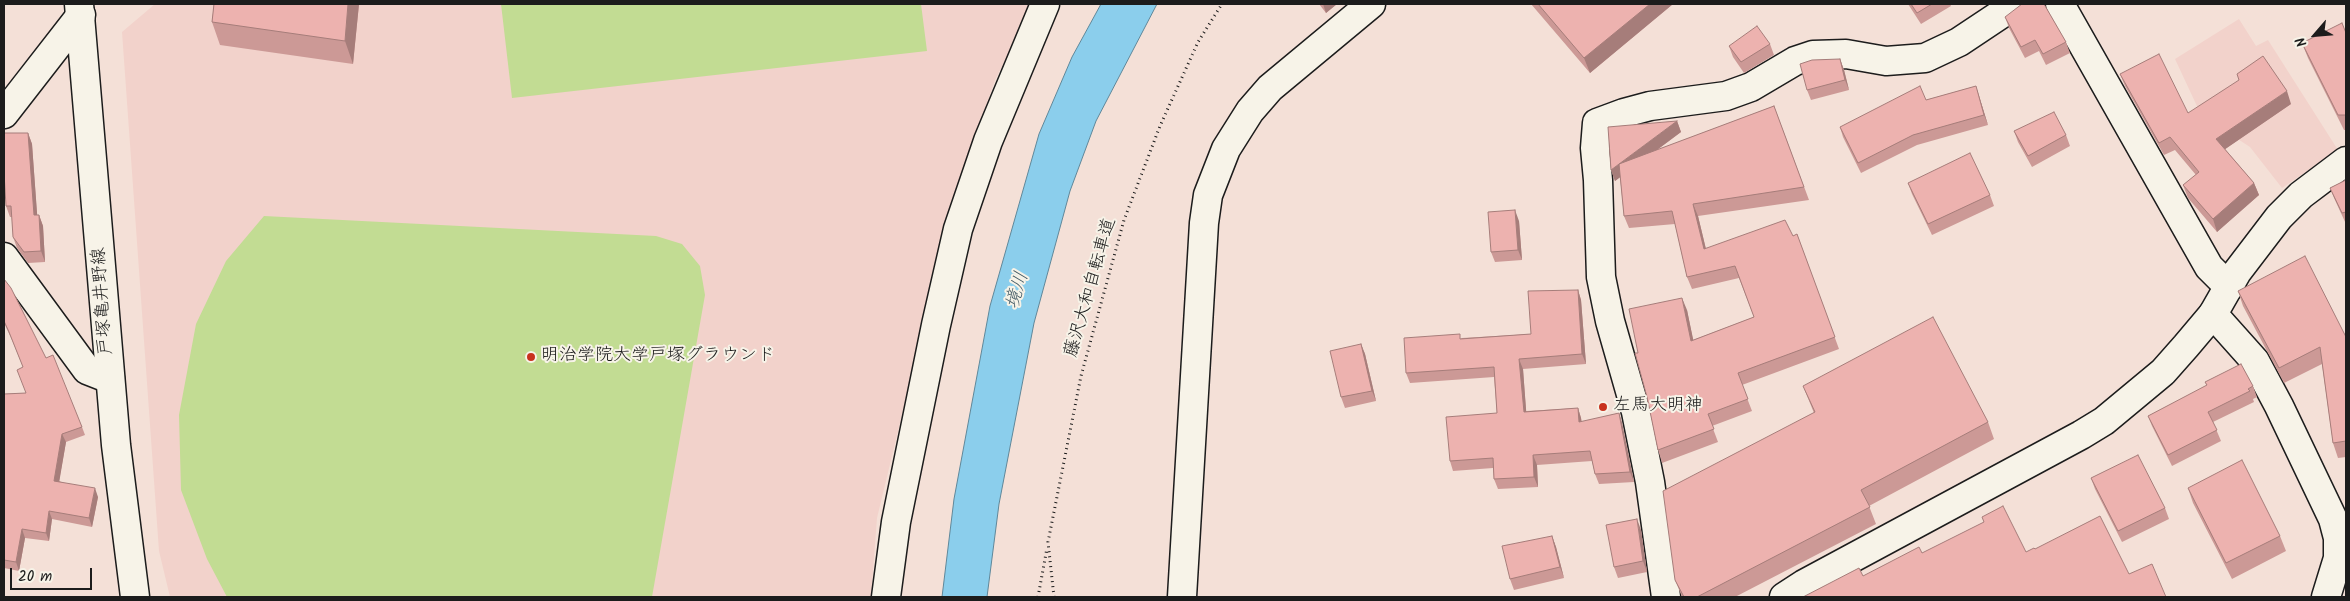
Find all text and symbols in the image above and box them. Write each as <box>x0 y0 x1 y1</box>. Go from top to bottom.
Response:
north arrow <box>2290 10 2340 60</box>
text: N <box>2290 33 2313 51</box>
street label: 藤沢大和自転車道 <box>1062 216 1122 360</box>
street label: 戸塚亀井野線 <box>89 246 119 356</box>
water label: 境川 <box>1003 269 1035 313</box>
place label: 明治学院大学戸塚グラウンド <box>541 346 775 368</box>
marker: 明治学院大学戸塚グラウンド <box>525 351 537 363</box>
place label: 左馬大明神 <box>1613 396 1703 418</box>
marker: 左馬大明神 <box>1597 401 1609 413</box>
scale bar <box>12 558 95 590</box>
text: 20 m <box>18 565 52 589</box>

